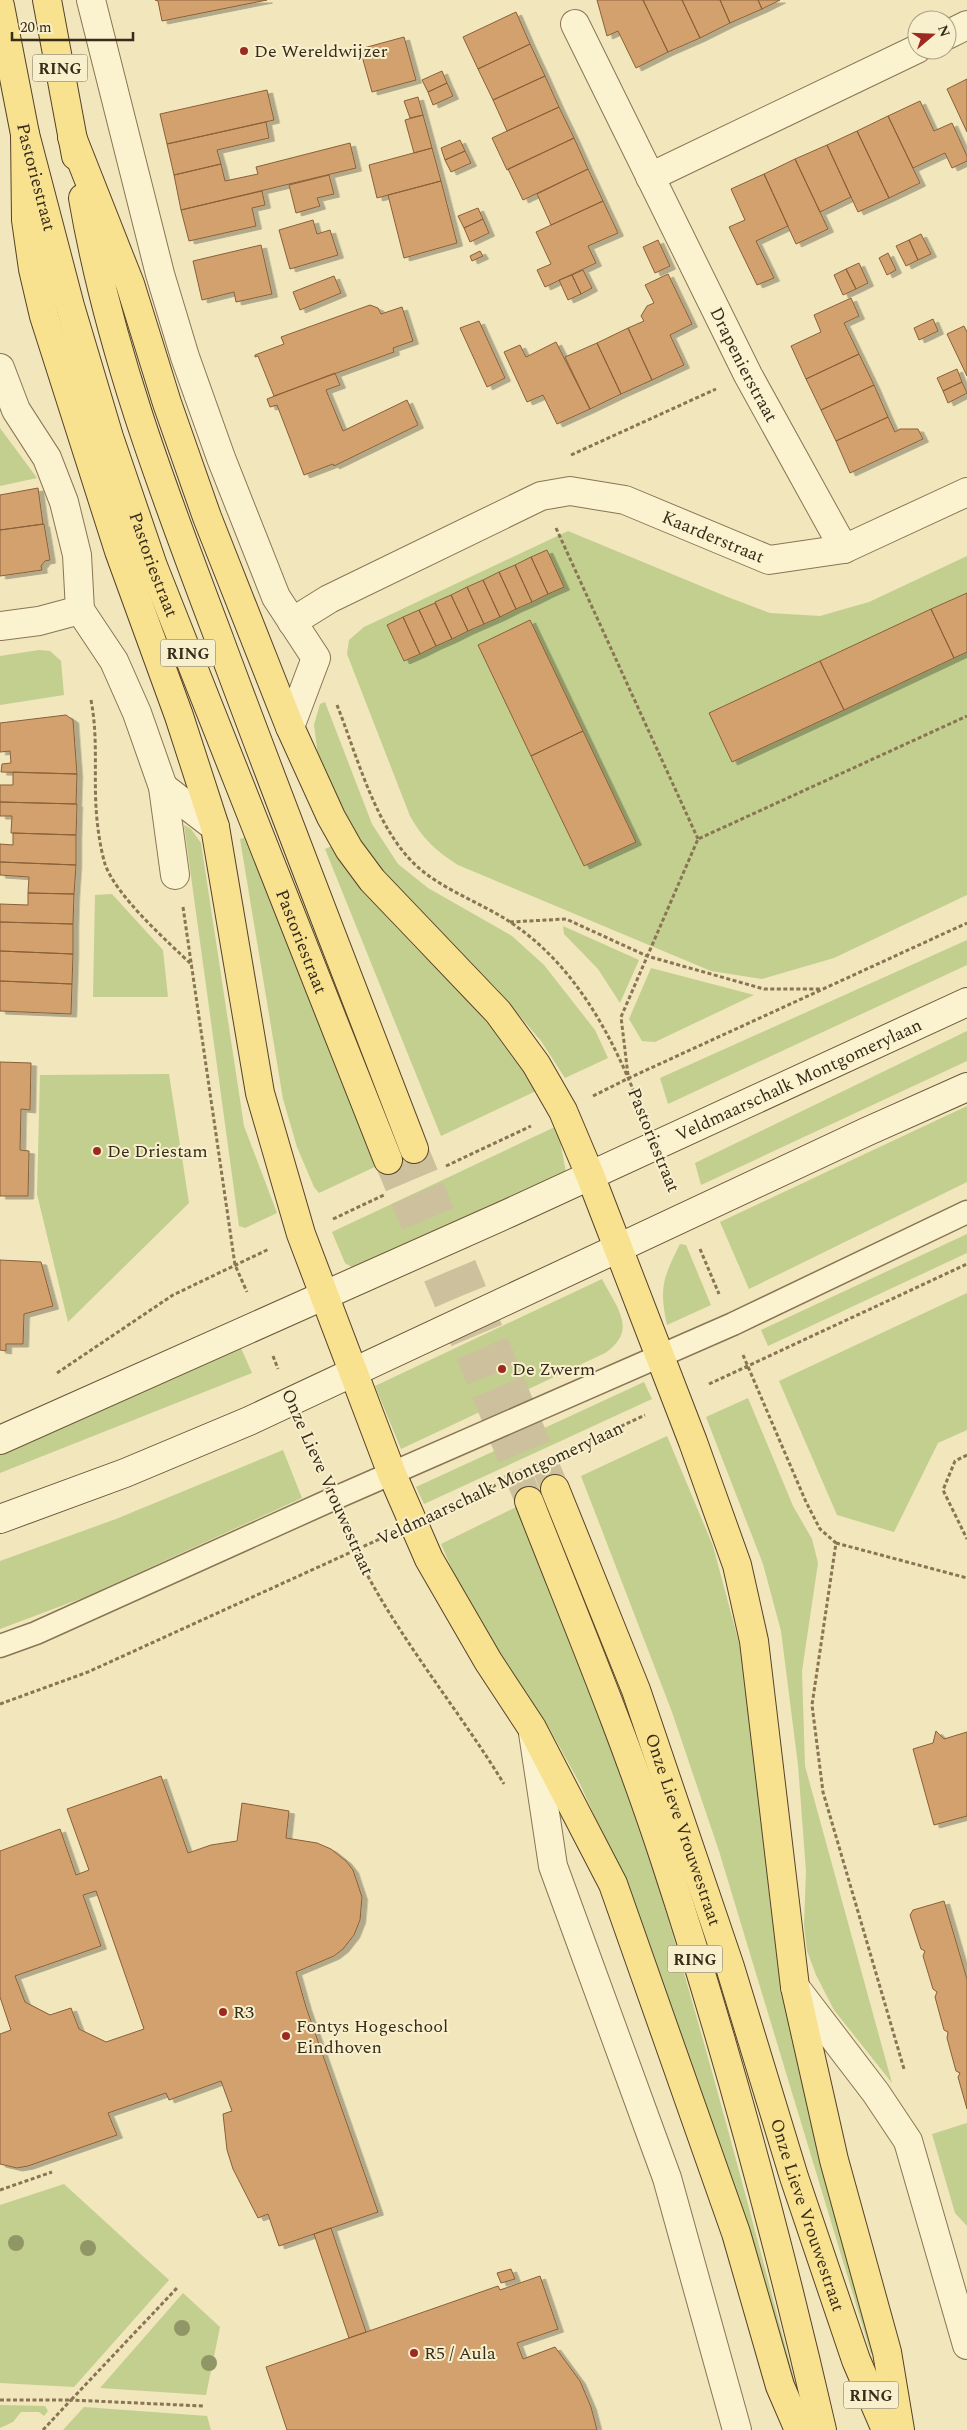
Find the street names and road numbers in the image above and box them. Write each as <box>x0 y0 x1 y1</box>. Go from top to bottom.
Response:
road number: RING <box>32 54 88 82</box>
street label: Pastoriestraat <box>9 121 63 234</box>
street label: Drapenierstraat <box>702 302 784 427</box>
street label: Kaarderstraat <box>658 504 768 571</box>
street label: Pastoriestraat <box>122 508 185 622</box>
road number: RING <box>160 640 216 666</box>
street label: Pastoriestraat <box>268 885 334 998</box>
street label: Veldmaarschalk Montgomerylaan <box>671 1012 926 1149</box>
street label: Pastoriestraat <box>620 1084 687 1197</box>
street label: Onze Lieve Vrouwestraat <box>274 1385 381 1580</box>
street label: Veldmaarschalk Montgomerylaan <box>373 1414 628 1552</box>
street label: Onze Lieve Vrouwestraat <box>638 1730 728 1930</box>
road number: RING <box>668 1946 722 1972</box>
street label: Onze Lieve Vrouwestraat <box>763 2115 852 2315</box>
road number: RING <box>844 2382 898 2408</box>

